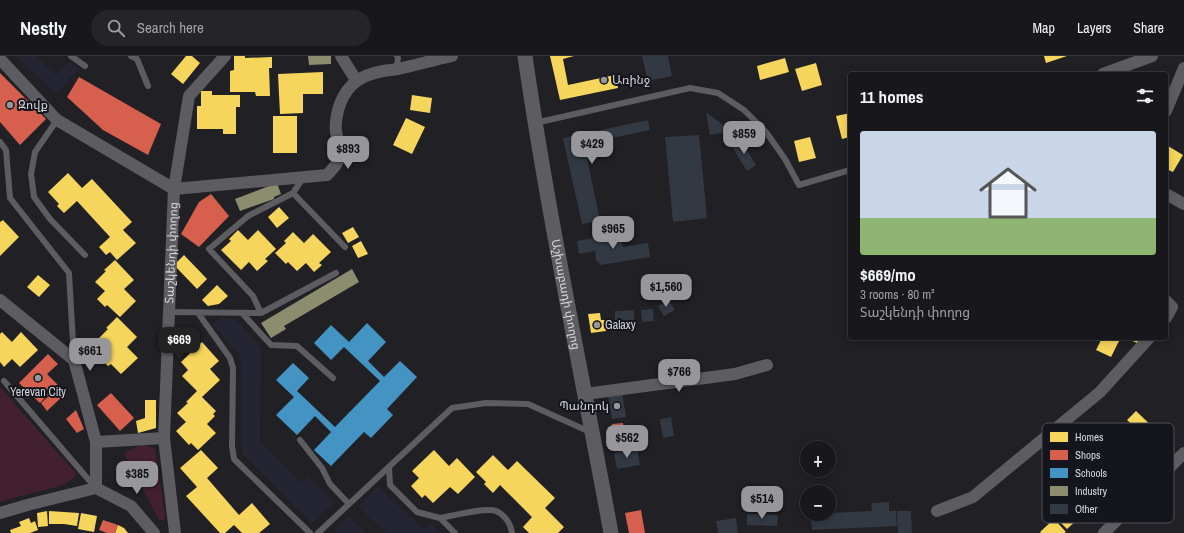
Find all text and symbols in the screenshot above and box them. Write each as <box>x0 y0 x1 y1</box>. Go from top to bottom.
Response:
search box <box>91 10 371 46</box>
text: Nestly <box>20 15 67 41</box>
icon: search <box>105 17 127 39</box>
text: Search here <box>137 17 204 38</box>
text: Map <box>1033 19 1055 37</box>
text: Layers <box>1077 19 1111 37</box>
text: Share <box>1133 19 1164 37</box>
place label: Առինջ <box>612 72 650 88</box>
marker: Առինջ <box>599 75 609 85</box>
text: 11 homes <box>860 85 924 108</box>
icon: filters <box>1134 85 1156 107</box>
place label: Զովք <box>18 97 48 113</box>
marker: Զովք <box>5 100 15 110</box>
pin: $859 <box>720 121 768 155</box>
text: $859 <box>732 125 756 142</box>
pin: $429 <box>568 131 616 165</box>
text: $429 <box>580 135 604 152</box>
pin: $893 <box>324 136 372 170</box>
text: $893 <box>336 140 360 157</box>
icon: home <box>972 157 1044 229</box>
street label: Տաշկենդի փողոց <box>161 202 181 304</box>
pin: $965 <box>589 216 637 250</box>
text: $965 <box>601 220 625 237</box>
street label: Աշխաբադի փողոց <box>548 238 584 351</box>
text: $669/mo <box>860 263 916 286</box>
pin: $1,560 <box>633 274 699 308</box>
text: $1,560 <box>650 278 682 295</box>
text: 3 rooms · 80 m² <box>860 286 935 303</box>
text: Տաշկենդի փողոց <box>860 304 970 321</box>
place label: Galaxy <box>605 317 636 333</box>
marker: Galaxy <box>592 320 602 330</box>
pin: $669 <box>155 327 203 361</box>
text: $669 <box>167 331 191 348</box>
pin: $661 <box>66 338 114 372</box>
text: $661 <box>78 342 102 359</box>
pin: $766 <box>655 359 703 393</box>
text: $766 <box>667 363 691 380</box>
marker: Yerevan City <box>33 373 43 383</box>
place label: Yerevan City <box>10 384 66 400</box>
place label: Պանդոկ <box>559 398 609 414</box>
marker: Պանդոկ <box>612 401 622 411</box>
legend <box>1042 423 1174 523</box>
pin: $562 <box>603 425 651 459</box>
text: $562 <box>615 429 639 446</box>
text: Homes <box>1075 430 1104 444</box>
map controls <box>800 441 836 521</box>
button: + <box>800 441 836 477</box>
text: Shops <box>1075 448 1101 462</box>
pin: $385 <box>113 461 161 495</box>
text: $385 <box>125 465 149 482</box>
text: Schools <box>1075 466 1108 480</box>
text: Industry <box>1075 484 1108 498</box>
button: − <box>800 485 836 521</box>
pin: $514 <box>738 486 786 520</box>
text: $514 <box>750 490 774 507</box>
text: Other <box>1075 502 1098 516</box>

